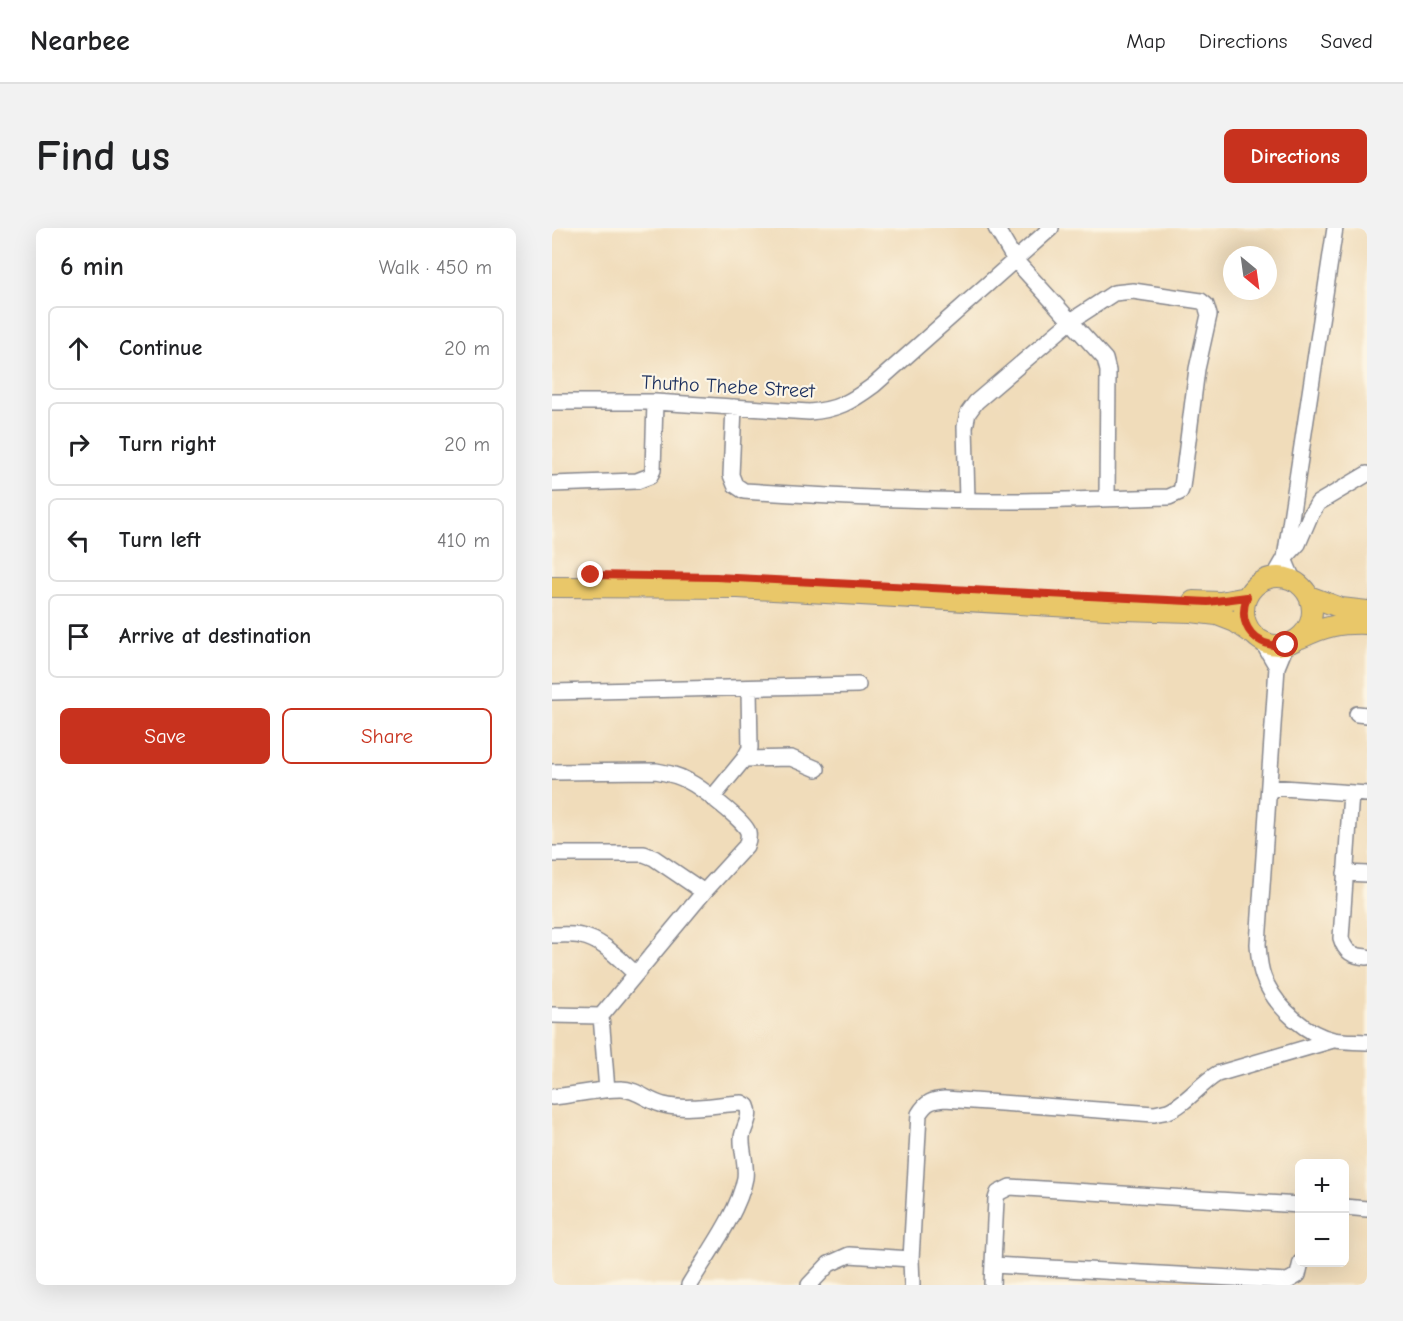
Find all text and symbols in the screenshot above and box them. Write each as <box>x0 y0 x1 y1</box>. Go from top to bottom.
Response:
text: Nearbee <box>30 25 130 57</box>
text: Map <box>1126 29 1166 53</box>
text: Directions <box>1199 29 1288 53</box>
text: Saved <box>1321 29 1373 53</box>
button: Directions <box>1224 129 1367 183</box>
text: Find us <box>36 132 170 181</box>
north arrow <box>1223 246 1277 300</box>
text: 6 min <box>60 252 124 282</box>
text: Walk · 450 m <box>379 256 492 279</box>
icon: ahead <box>62 332 95 365</box>
text: Continue <box>119 335 202 361</box>
text: 20 m <box>444 337 490 360</box>
street label: Thutho Thebe Street <box>641 370 817 403</box>
icon: right <box>62 428 95 461</box>
text: Turn right <box>119 431 216 457</box>
text: 20 m <box>444 433 490 456</box>
icon: left <box>62 524 95 557</box>
text: Turn left <box>119 527 201 553</box>
text: 410 m <box>437 529 490 552</box>
route end <box>577 561 603 587</box>
icon: arrive <box>62 620 95 653</box>
text: Arrive at destination <box>119 623 311 649</box>
route start <box>1272 631 1298 657</box>
button: Save <box>60 708 270 764</box>
button: Share <box>282 708 492 764</box>
map controls <box>1295 1159 1349 1267</box>
button: + <box>1295 1159 1349 1213</box>
button: − <box>1295 1213 1349 1267</box>

